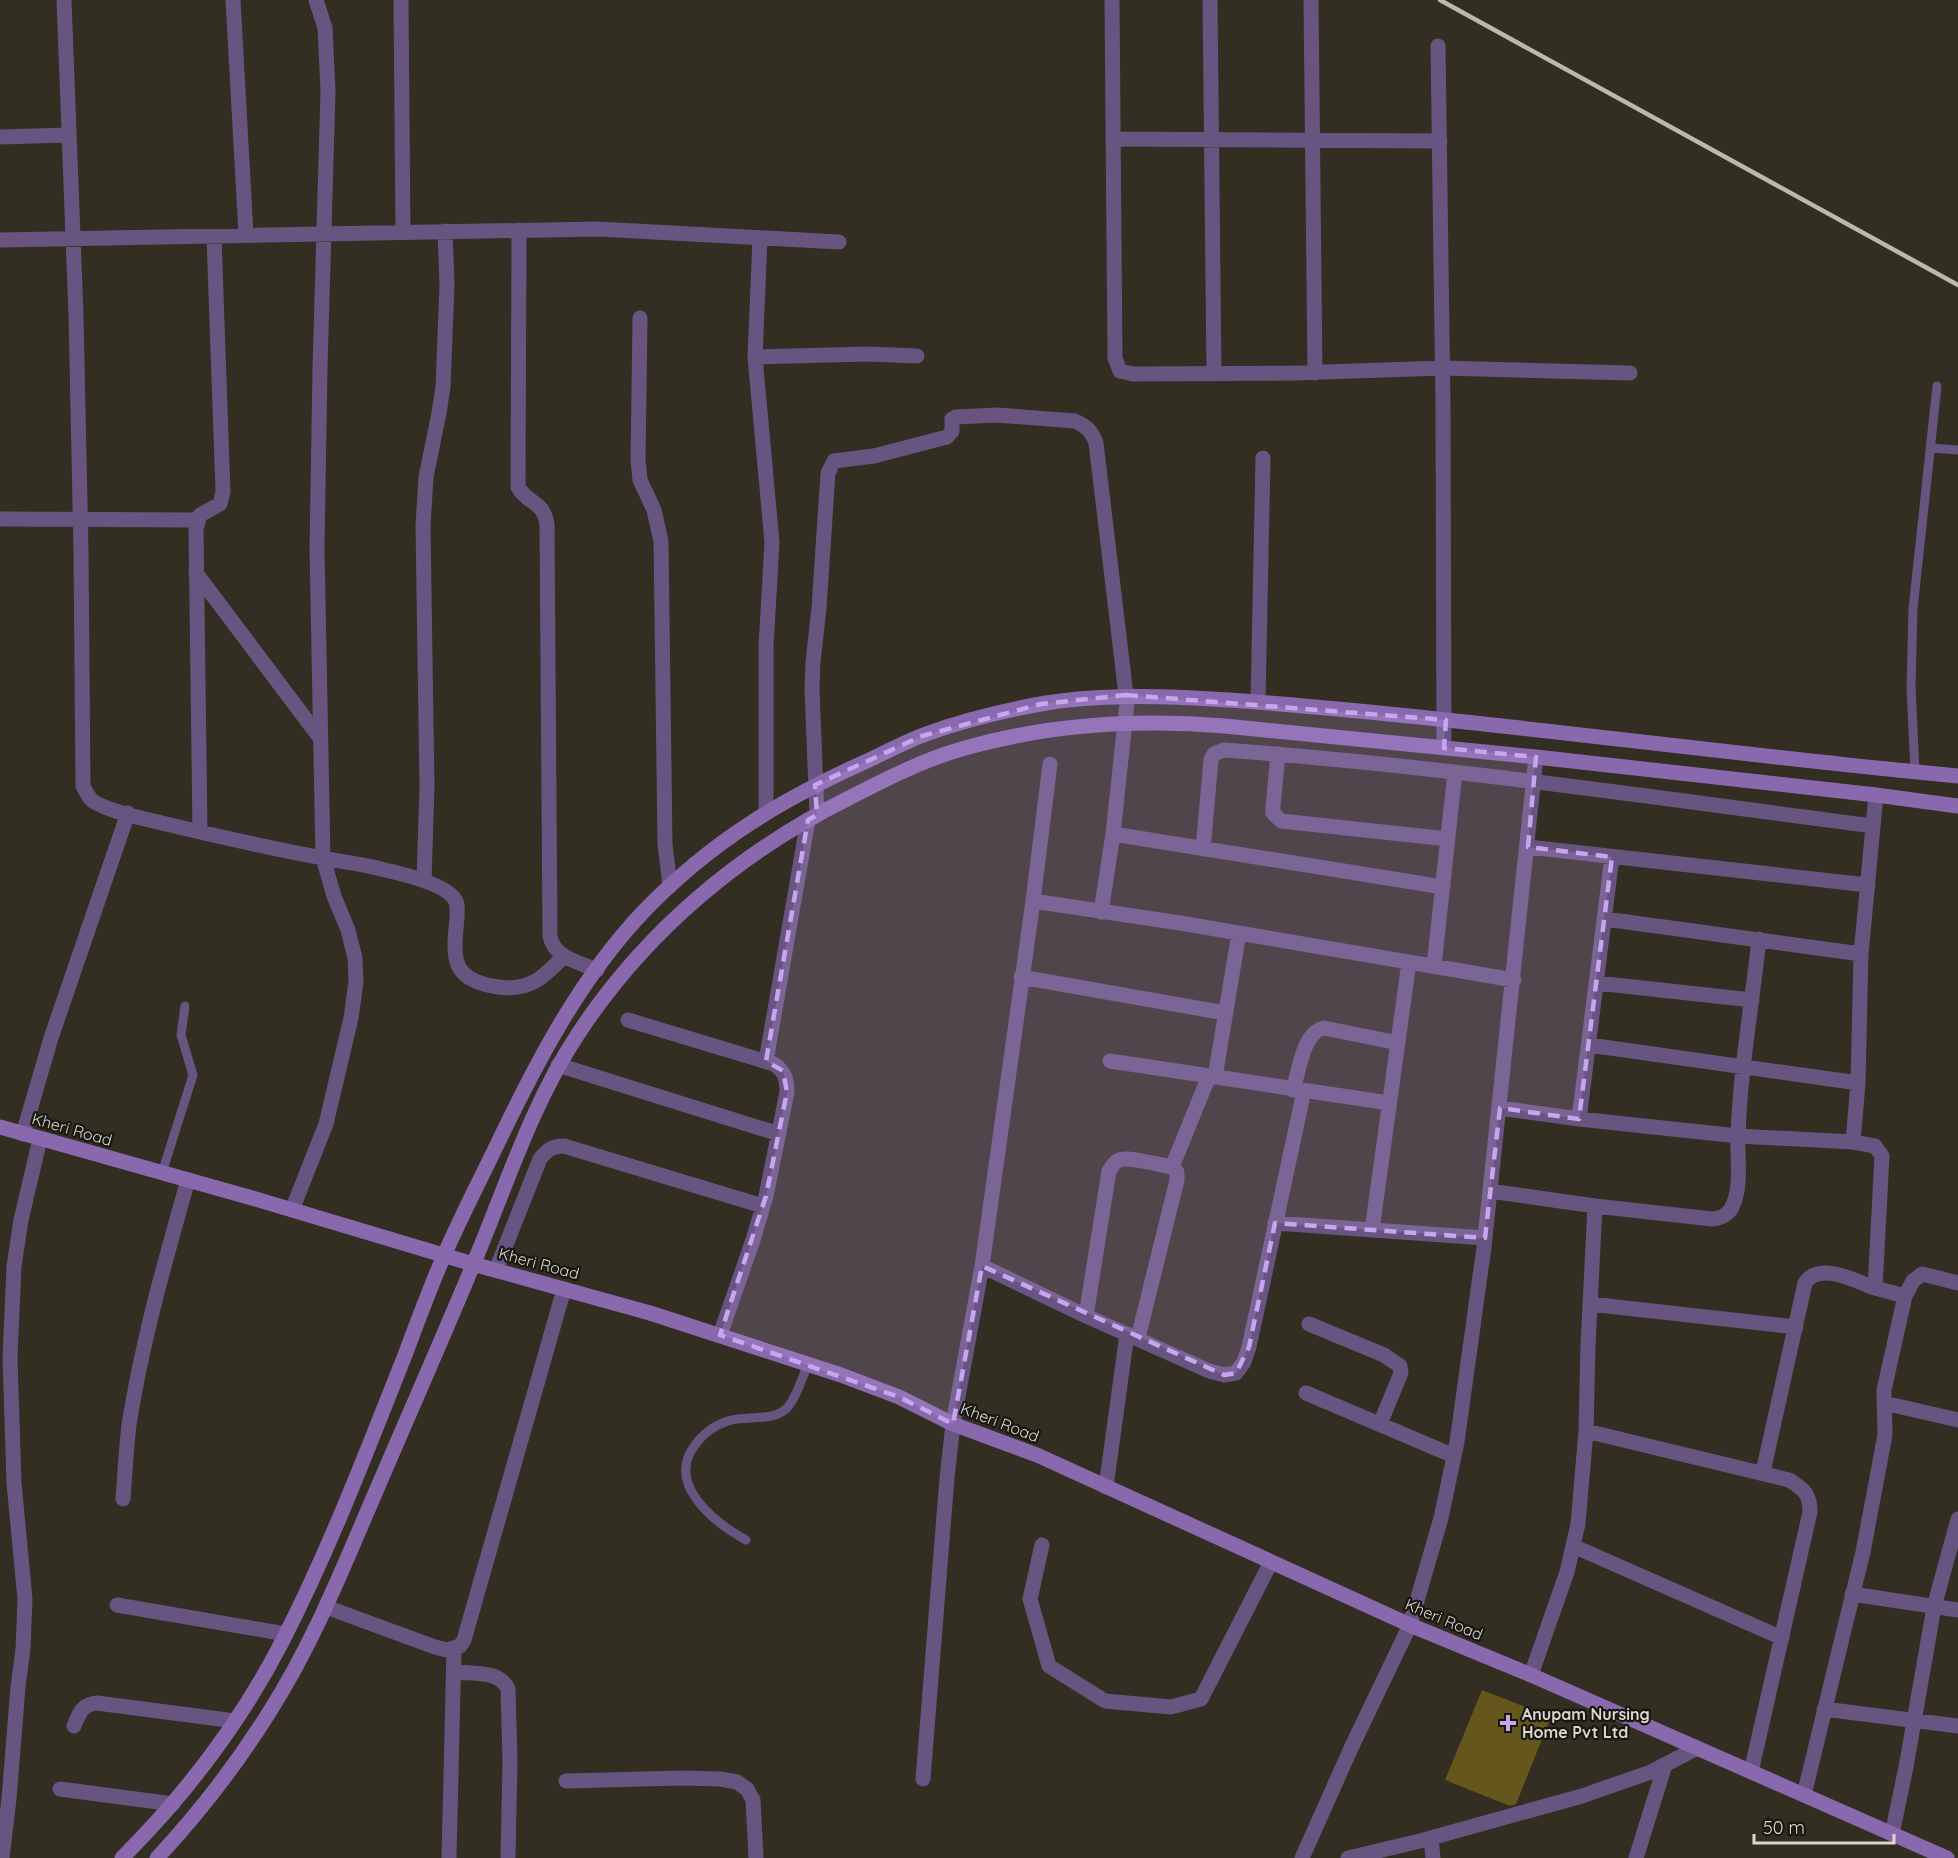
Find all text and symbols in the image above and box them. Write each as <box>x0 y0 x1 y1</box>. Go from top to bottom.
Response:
street label: Kheri Road <box>30 1108 114 1150</box>
street label: Kheri Road <box>497 1243 581 1283</box>
street label: Kheri Road <box>958 1398 1042 1446</box>
street label: Kheri Road <box>1402 1594 1486 1644</box>
place label: Anupam Nursing Home Pvt Ltd <box>1522 1704 1650 1742</box>
marker: Anupam Nursing Home Pvt Ltd <box>1499 1714 1517 1732</box>
scale bar <box>1754 1807 1894 1845</box>
text: 50 m <box>1763 1816 1805 1839</box>

